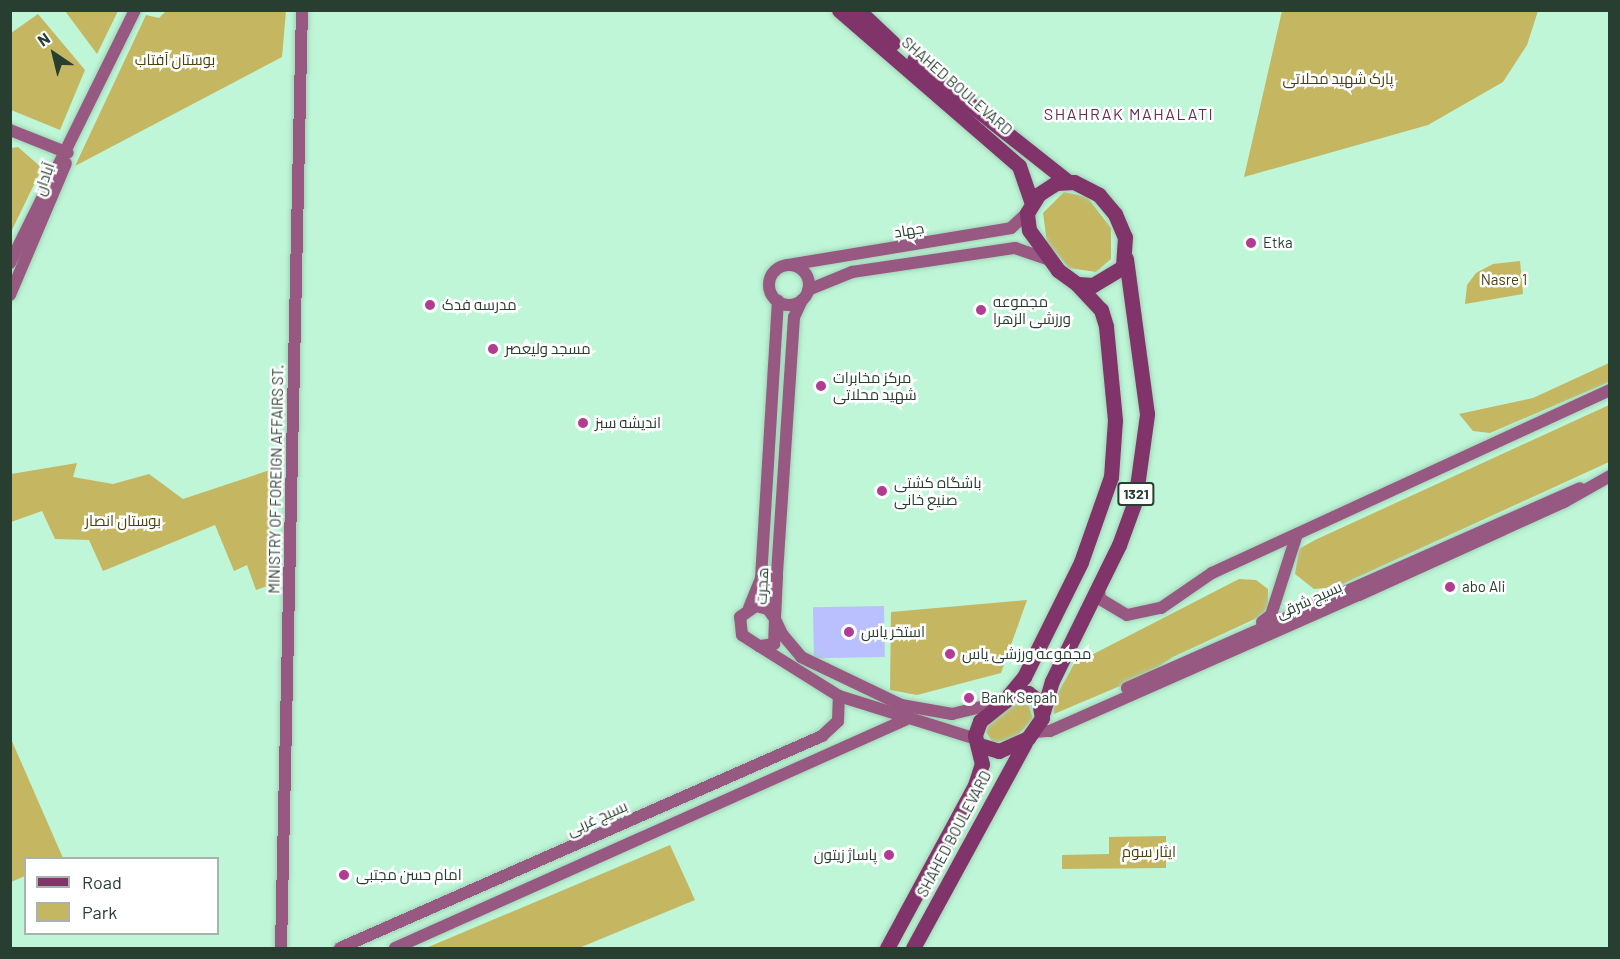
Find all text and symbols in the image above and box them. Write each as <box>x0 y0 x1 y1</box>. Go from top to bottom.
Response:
north arrow <box>24 24 84 84</box>
text: N <box>34 28 53 50</box>
street label: SHAHED BOULEVARD <box>898 33 1016 139</box>
park label: بوستان آفتاب <box>135 51 215 69</box>
park label: پارک شهید محلاتی <box>1283 70 1393 88</box>
district label: SHAHRAK MAHALATI <box>1044 104 1214 124</box>
street label: آبادان <box>30 160 58 198</box>
street label: جهاد <box>893 219 925 241</box>
place label: Etka <box>1263 234 1293 252</box>
marker: Etka <box>1244 236 1258 250</box>
park label: Nasre 1 <box>1481 271 1527 289</box>
place label: مجموعه ورزشی الزهرا <box>993 292 1071 327</box>
place label: مدرسه فدک <box>442 296 517 314</box>
marker: مدرسه فدک <box>423 298 437 312</box>
marker: مجموعه ورزشی الزهرا <box>974 303 988 317</box>
place label: مسجد ولیعصر <box>505 340 591 358</box>
marker: مسجد ولیعصر <box>486 342 500 356</box>
street label: MINISTRY OF FOREIGN AFFAIRS ST. <box>265 364 287 594</box>
place label: مرکز مخابرات شهید محلاتی <box>833 368 917 403</box>
marker: مرکز مخابرات شهید محلاتی <box>814 379 828 393</box>
place label: اندیشه سبز <box>595 414 661 432</box>
marker: اندیشه سبز <box>576 416 590 430</box>
place label: باشگاه کشتی صنیع خانی <box>894 473 982 508</box>
road number: 1321 <box>1116 483 1156 505</box>
marker: باشگاه کشتی صنیع خانی <box>875 484 889 498</box>
park label: بوستان انصار <box>85 512 161 530</box>
street label: هجرت <box>752 567 772 605</box>
street label: بسیج شرقی <box>1273 578 1345 622</box>
place label: abo Ali <box>1462 578 1505 596</box>
marker: abo Ali <box>1443 580 1457 594</box>
place label: استخر یاس <box>861 623 925 641</box>
marker: استخر یاس <box>842 625 856 639</box>
place label: مجموعه ورزشی یاس <box>962 645 1091 663</box>
marker: مجموعه ورزشی یاس <box>943 647 957 661</box>
place label: Bank Sepah <box>981 689 1057 707</box>
marker: Bank Sepah <box>962 691 976 705</box>
street label: SHAHED BOULEVARD <box>913 768 995 900</box>
street label: بسیج غربی <box>564 797 630 839</box>
park label: ایثار سوم <box>1122 843 1176 861</box>
place label: پاساژ زیتون <box>814 846 877 864</box>
marker: پاساژ زیتون <box>882 848 896 862</box>
legend <box>24 857 219 935</box>
place label: امام حسن مجتبی <box>356 866 462 884</box>
marker: امام حسن مجتبی <box>337 868 351 882</box>
text: Road <box>82 871 122 893</box>
text: Park <box>82 901 117 923</box>

